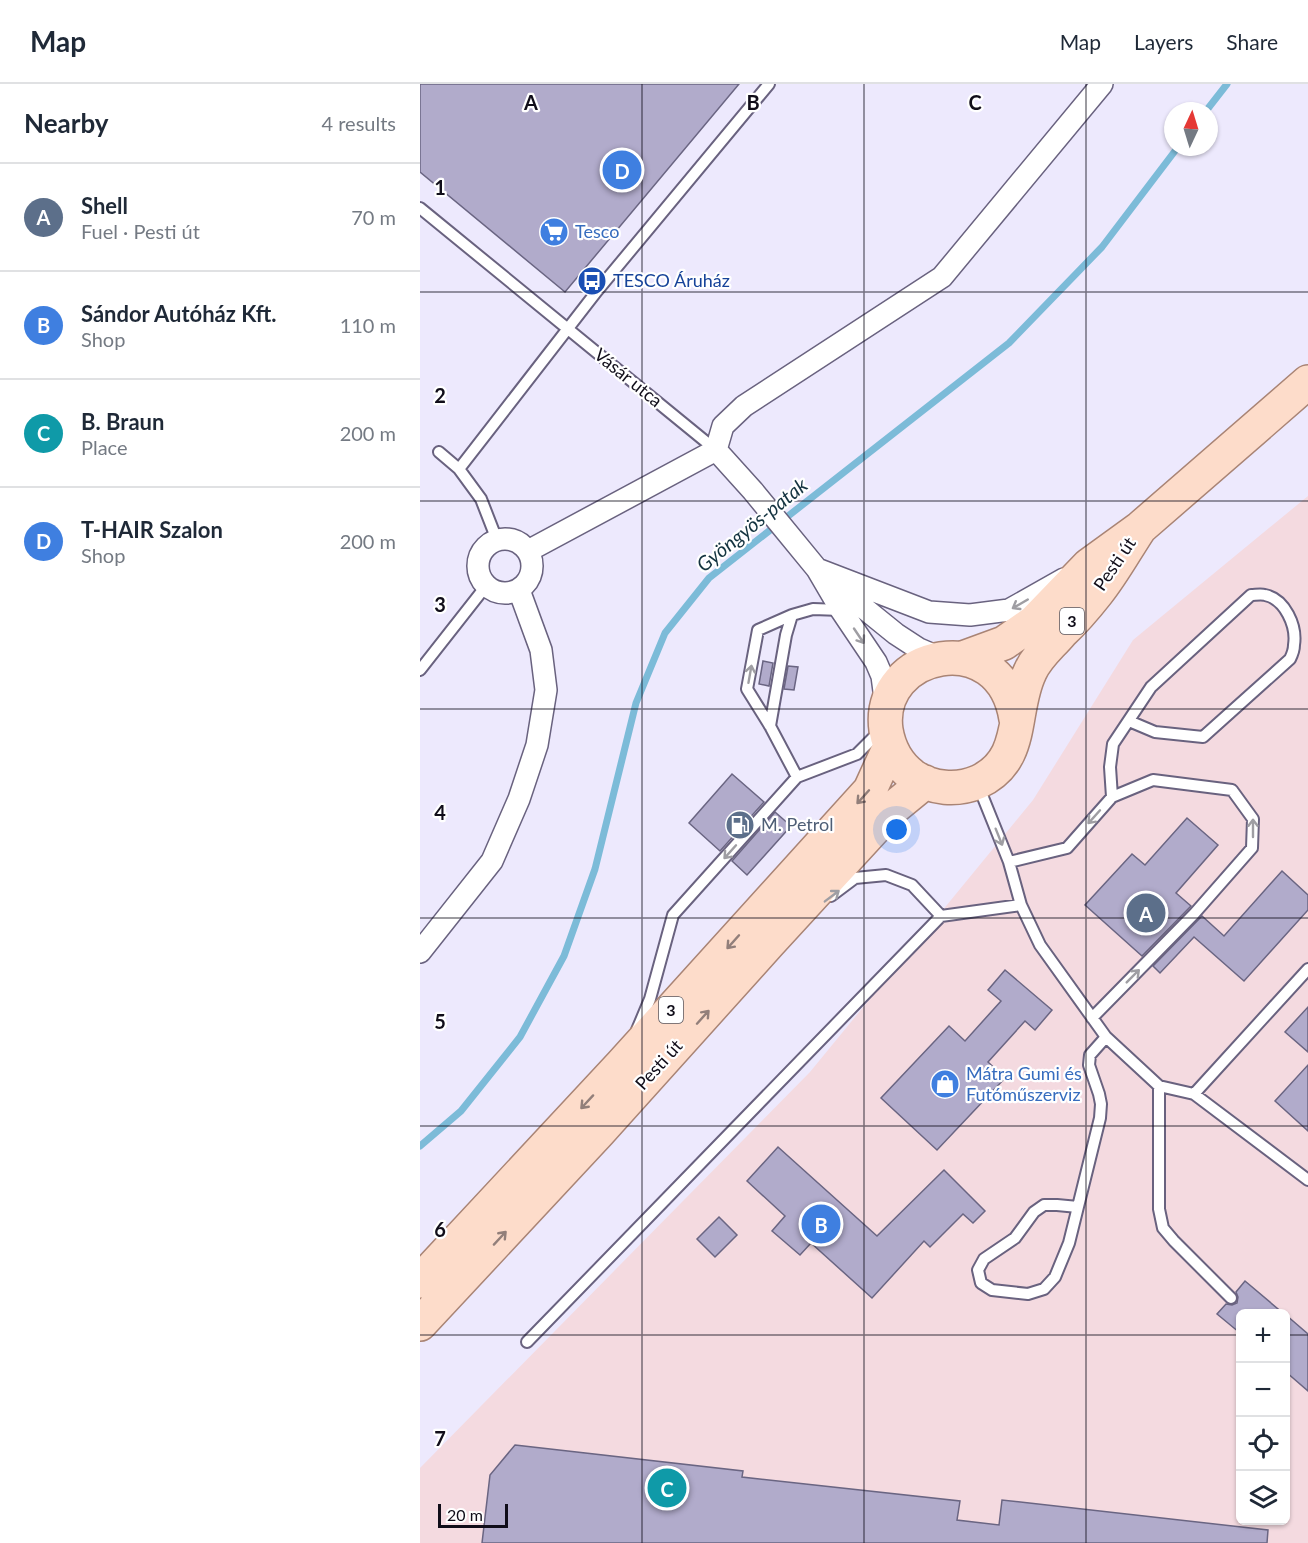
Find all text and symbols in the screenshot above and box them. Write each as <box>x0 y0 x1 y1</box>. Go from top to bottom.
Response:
text: Map <box>30 24 86 58</box>
text: Map <box>1060 29 1101 54</box>
text: Layers <box>1134 29 1193 54</box>
text: Share <box>1226 29 1278 54</box>
text: A <box>523 90 538 114</box>
text: B <box>746 90 760 114</box>
text: C <box>968 90 982 114</box>
north arrow <box>1164 102 1218 156</box>
text: Nearby <box>24 107 109 139</box>
text: 4 results <box>321 111 396 135</box>
pin: D <box>602 148 642 193</box>
text: 1 <box>434 175 446 199</box>
text: Shell <box>81 192 128 219</box>
text: A <box>37 205 50 229</box>
text: 70 m <box>351 205 396 229</box>
supermarket icon: Tesco <box>538 216 570 248</box>
text: Fuel · Pesti út <box>81 219 200 243</box>
place label: Tesco <box>575 220 619 242</box>
bus stop icon: TESCO Áruház <box>576 265 608 297</box>
place label: TESCO Áruház <box>613 269 730 291</box>
text: Sándor Autóház Kft. <box>81 300 276 327</box>
text: B <box>37 313 50 337</box>
text: 110 m <box>340 313 396 337</box>
text: Shop <box>81 327 125 351</box>
street label: Vásár utca <box>590 343 667 411</box>
text: 2 <box>434 383 446 407</box>
text: B. Braun <box>81 408 164 435</box>
text: C <box>37 421 50 445</box>
text: 200 m <box>340 421 396 445</box>
text: Place <box>81 435 128 459</box>
water label: Gyöngyös-patak <box>691 472 812 576</box>
text: T-HAIR Szalon <box>81 516 223 543</box>
text: D <box>36 529 51 553</box>
text: 200 m <box>340 529 396 553</box>
street label: Pesti út <box>1088 532 1140 594</box>
text: Shop <box>81 543 125 567</box>
text: 3 <box>434 592 446 616</box>
one-way arrow <box>1012 598 1029 610</box>
road number: 3 <box>1060 608 1084 634</box>
one-way arrow <box>853 628 866 645</box>
one-way arrow <box>744 665 755 685</box>
one-way arrow <box>856 790 870 805</box>
text: 4 <box>434 800 446 824</box>
fuel station icon: M. Petrol <box>724 809 756 841</box>
one-way arrow <box>1087 809 1101 824</box>
place label: M. Petrol <box>761 813 833 835</box>
your location <box>882 815 911 844</box>
one-way arrow <box>1247 819 1258 838</box>
one-way arrow <box>994 827 1005 846</box>
one-way arrow <box>723 845 737 860</box>
one-way arrow <box>824 889 840 902</box>
pin: A <box>1126 890 1166 936</box>
one-way arrow <box>726 934 740 949</box>
one-way arrow <box>1125 969 1140 984</box>
road number: 3 <box>659 997 683 1023</box>
text: 5 <box>434 1009 446 1033</box>
one-way arrow <box>696 1009 710 1024</box>
street label: Pesti út <box>630 1034 687 1094</box>
place label: Mátra Gumi és Futóműszerviz <box>966 1062 1082 1105</box>
shop icon: Mátra Gumi és Futóműszerviz <box>929 1068 961 1100</box>
one-way arrow <box>580 1094 594 1109</box>
pin: B <box>802 1202 840 1246</box>
text: 6 <box>434 1217 446 1241</box>
one-way arrow <box>493 1231 507 1246</box>
map controls <box>1236 1309 1290 1525</box>
button: + <box>1236 1309 1290 1363</box>
button: − <box>1236 1363 1290 1417</box>
button: locate <box>1236 1417 1290 1471</box>
text: 7 <box>434 1426 446 1450</box>
pin: C <box>648 1466 686 1510</box>
button: layers <box>1236 1471 1290 1525</box>
scale bar <box>438 1501 508 1528</box>
text: 20 m <box>447 1505 483 1524</box>

